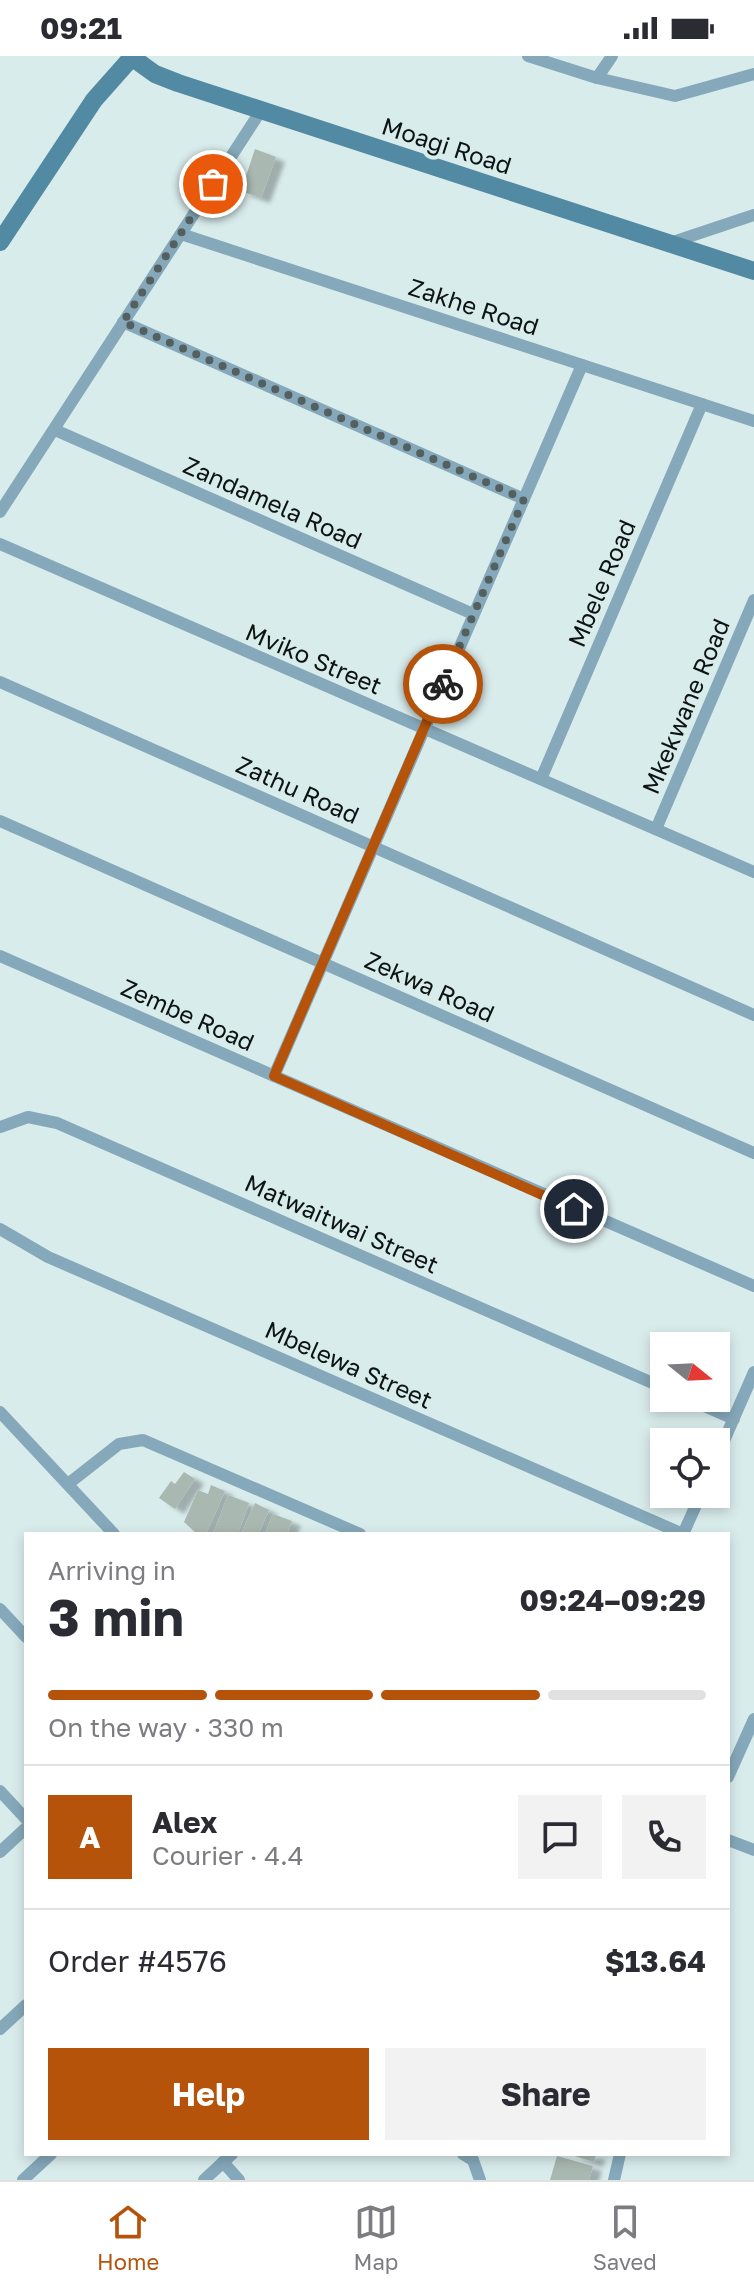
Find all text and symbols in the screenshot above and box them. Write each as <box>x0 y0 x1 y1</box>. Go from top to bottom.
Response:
text: 09:21 <box>40 10 122 46</box>
street label: Moagi Road <box>379 110 515 180</box>
pin <box>179 150 247 218</box>
icon: bag <box>191 162 235 206</box>
street label: Zakhe Road <box>405 271 543 341</box>
street label: Zandamela Road <box>179 450 367 554</box>
street label: Mbele Road <box>561 515 641 651</box>
street label: Mkekwane Road <box>635 614 735 798</box>
street label: Mviko Street <box>242 616 386 700</box>
courier <box>403 644 483 724</box>
icon: bike <box>421 662 465 706</box>
street label: Zathu Road <box>232 749 364 829</box>
street label: Zekwa Road <box>361 944 499 1028</box>
street label: Zembe Road <box>117 972 259 1056</box>
street label: Matwaitwai Street <box>241 1167 443 1279</box>
pin <box>540 1175 608 1243</box>
icon: home <box>552 1187 596 1231</box>
street label: Mbelewa Street <box>261 1314 437 1414</box>
north arrow <box>650 1332 730 1412</box>
map controls <box>650 1332 730 1508</box>
button: locate <box>650 1428 730 1508</box>
text: Arriving in <box>48 1555 176 1586</box>
text: 09:24–09:29 <box>519 1582 706 1618</box>
text: 3 min <box>48 1585 184 1647</box>
text: On the way · 330 m <box>48 1712 284 1743</box>
button: chat <box>518 1795 602 1879</box>
button: phone <box>622 1795 706 1879</box>
text: Alex <box>152 1804 217 1840</box>
text: A <box>79 1819 101 1855</box>
text: Courier · 4.4 <box>152 1840 304 1871</box>
text: Order #4576 <box>48 1943 227 1979</box>
text: $13.64 <box>605 1943 706 1979</box>
button: Help <box>48 2048 369 2140</box>
button: Share <box>385 2048 706 2140</box>
tab: Home <box>97 2200 159 2275</box>
tab: Map <box>354 2200 398 2275</box>
tab: Saved <box>593 2200 657 2275</box>

